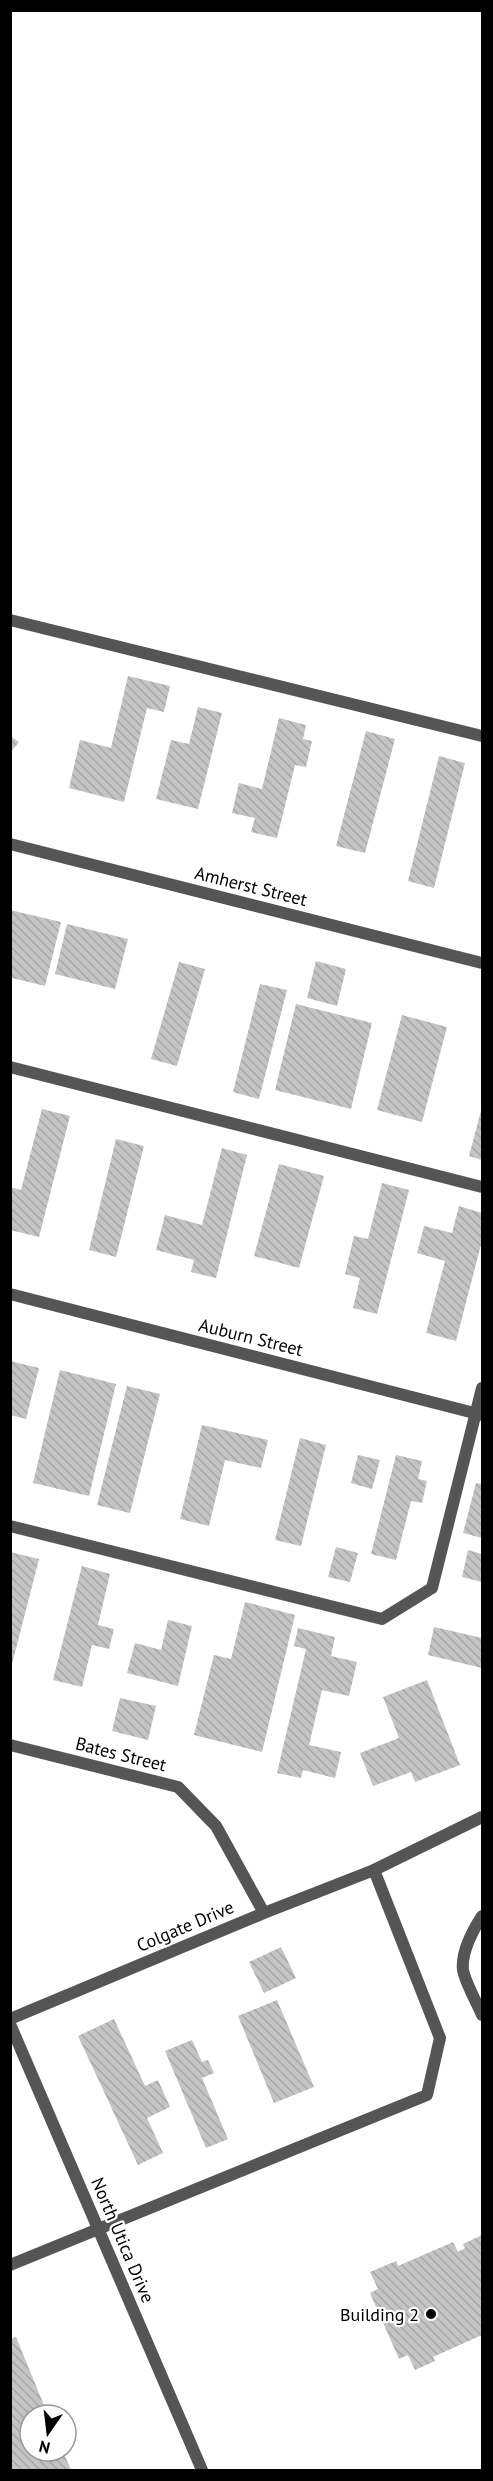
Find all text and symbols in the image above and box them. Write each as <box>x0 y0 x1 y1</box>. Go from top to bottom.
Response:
street label: Amherst Street <box>193 861 309 911</box>
street label: Auburn Street <box>197 1313 305 1361</box>
street label: Bates Street <box>73 1732 169 1776</box>
street label: Colgate Drive <box>133 1895 237 1957</box>
street label: North Utica Drive <box>86 2174 160 2306</box>
place label: Building 2 <box>340 2303 419 2326</box>
marker: Building 2 <box>424 2307 438 2321</box>
north arrow <box>18 2403 78 2463</box>
text: N <box>37 2437 52 2459</box>

